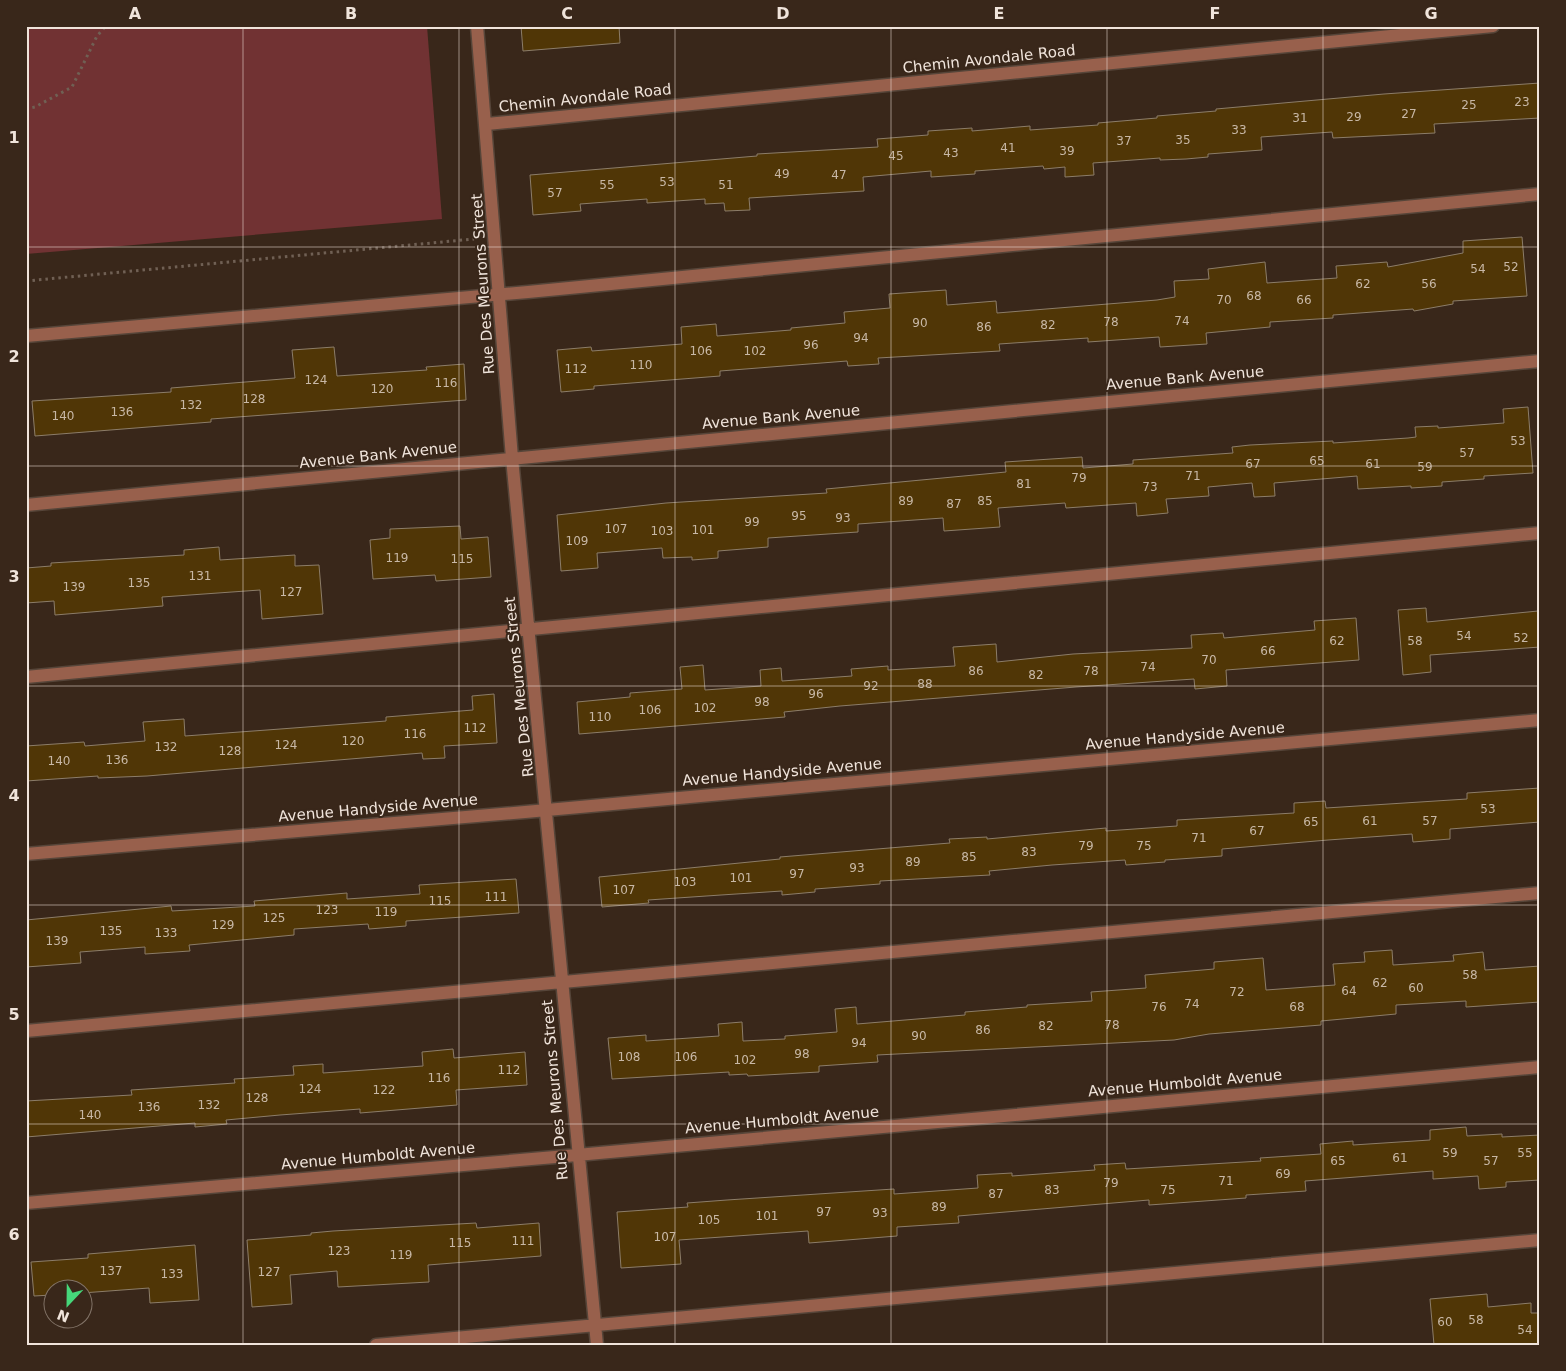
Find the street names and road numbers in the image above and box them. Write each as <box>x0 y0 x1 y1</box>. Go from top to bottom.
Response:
street label: Chemin Avondale Road <box>902 41 1076 77</box>
street label: Chemin Avondale Road <box>498 80 672 116</box>
street label: Rue Des Meurons Street <box>468 193 498 375</box>
street label: Avenue Bank Avenue <box>1105 362 1265 394</box>
street label: Avenue Bank Avenue <box>701 401 861 433</box>
street label: Avenue Bank Avenue <box>298 438 458 472</box>
street label: Rue Des Meurons Street <box>501 596 537 778</box>
street label: Avenue Handyside Avenue <box>1085 718 1285 754</box>
street label: Avenue Handyside Avenue <box>682 754 882 790</box>
street label: Avenue Handyside Avenue <box>278 790 478 826</box>
street label: Rue Des Meurons Street <box>538 999 572 1181</box>
street label: Avenue Humboldt Avenue <box>1087 1066 1283 1100</box>
street label: Avenue Humboldt Avenue <box>684 1103 880 1137</box>
street label: Avenue Humboldt Avenue <box>280 1139 476 1173</box>

